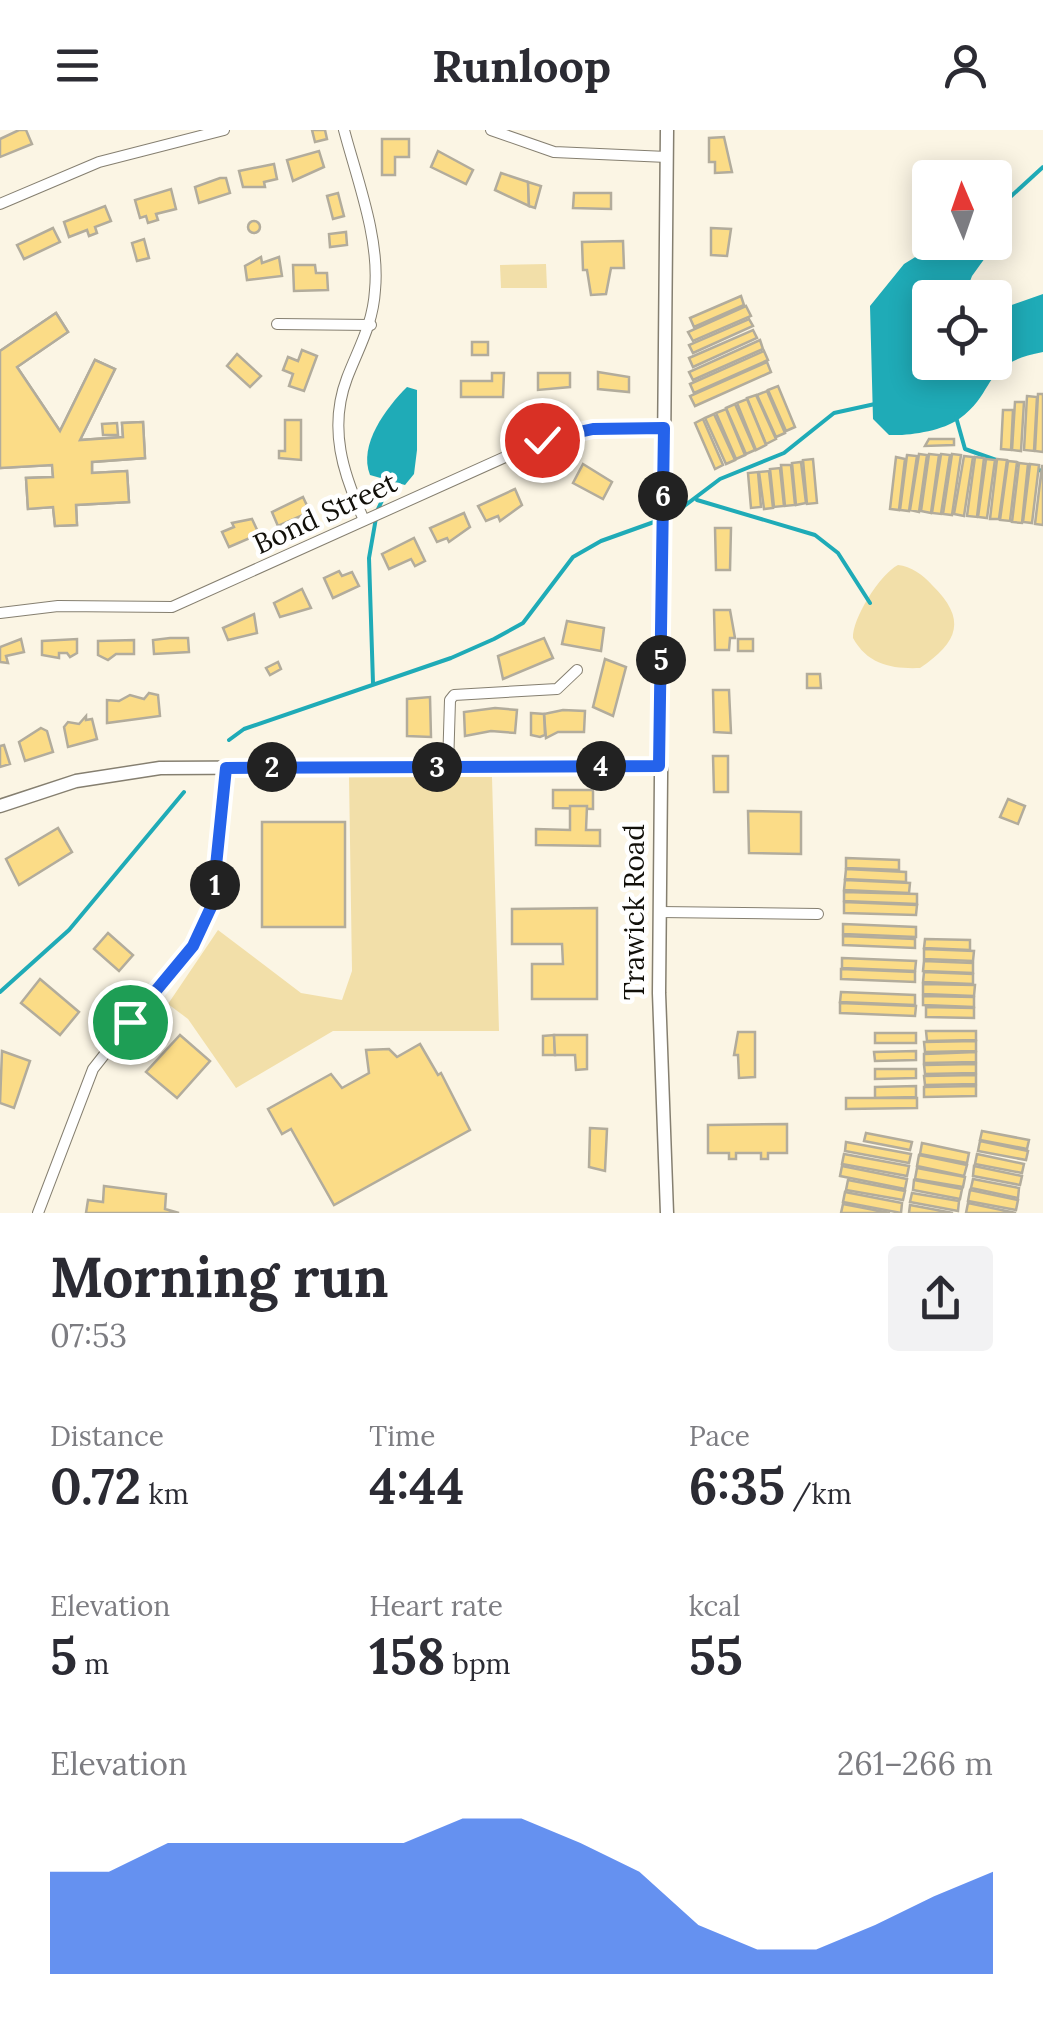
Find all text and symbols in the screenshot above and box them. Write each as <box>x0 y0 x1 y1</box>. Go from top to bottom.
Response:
text: Runloop <box>432 37 611 94</box>
icon: menu <box>50 38 105 93</box>
icon: person <box>938 38 993 93</box>
north arrow <box>912 160 1012 260</box>
map controls <box>912 160 1012 380</box>
button: locate <box>912 280 1012 380</box>
pin <box>500 398 585 483</box>
icon: check <box>515 413 570 468</box>
street label: Bond Street <box>247 464 403 562</box>
pin: 6 <box>638 471 688 521</box>
text: 6 <box>655 478 671 514</box>
pin: 5 <box>636 635 686 685</box>
text: 5 <box>653 642 669 678</box>
pin: 4 <box>576 741 626 791</box>
pin: 2 <box>247 742 297 792</box>
pin: 3 <box>412 742 462 792</box>
text: 4 <box>593 748 609 784</box>
text: 2 <box>265 749 279 785</box>
text: 3 <box>429 749 445 785</box>
street label: Trawick Road <box>616 824 652 1000</box>
pin: 1 <box>190 860 240 910</box>
text: 1 <box>209 867 221 903</box>
pin <box>88 980 173 1065</box>
icon: arrive <box>103 995 158 1050</box>
text: Morning run <box>50 1242 388 1312</box>
button: share <box>888 1246 993 1351</box>
text: 07:53 <box>50 1315 127 1356</box>
text: Distance <box>50 1418 164 1454</box>
text: Time <box>369 1418 435 1454</box>
text: Pace <box>689 1418 750 1454</box>
text: 0.72 <box>50 1454 141 1518</box>
text: 4:44 <box>369 1454 464 1518</box>
text: 6:35 <box>689 1454 785 1518</box>
text: km <box>141 1476 189 1512</box>
text: /km <box>785 1476 852 1512</box>
text: Elevation <box>50 1588 170 1624</box>
text: Heart rate <box>369 1588 503 1624</box>
text: kcal <box>689 1588 740 1624</box>
text: 5 <box>50 1624 77 1688</box>
text: 158 <box>369 1624 445 1688</box>
text: 55 <box>689 1624 743 1688</box>
text: m <box>77 1646 109 1682</box>
text: bpm <box>445 1646 511 1682</box>
text: Elevation <box>50 1743 187 1784</box>
text: 261–266 m <box>837 1743 993 1784</box>

